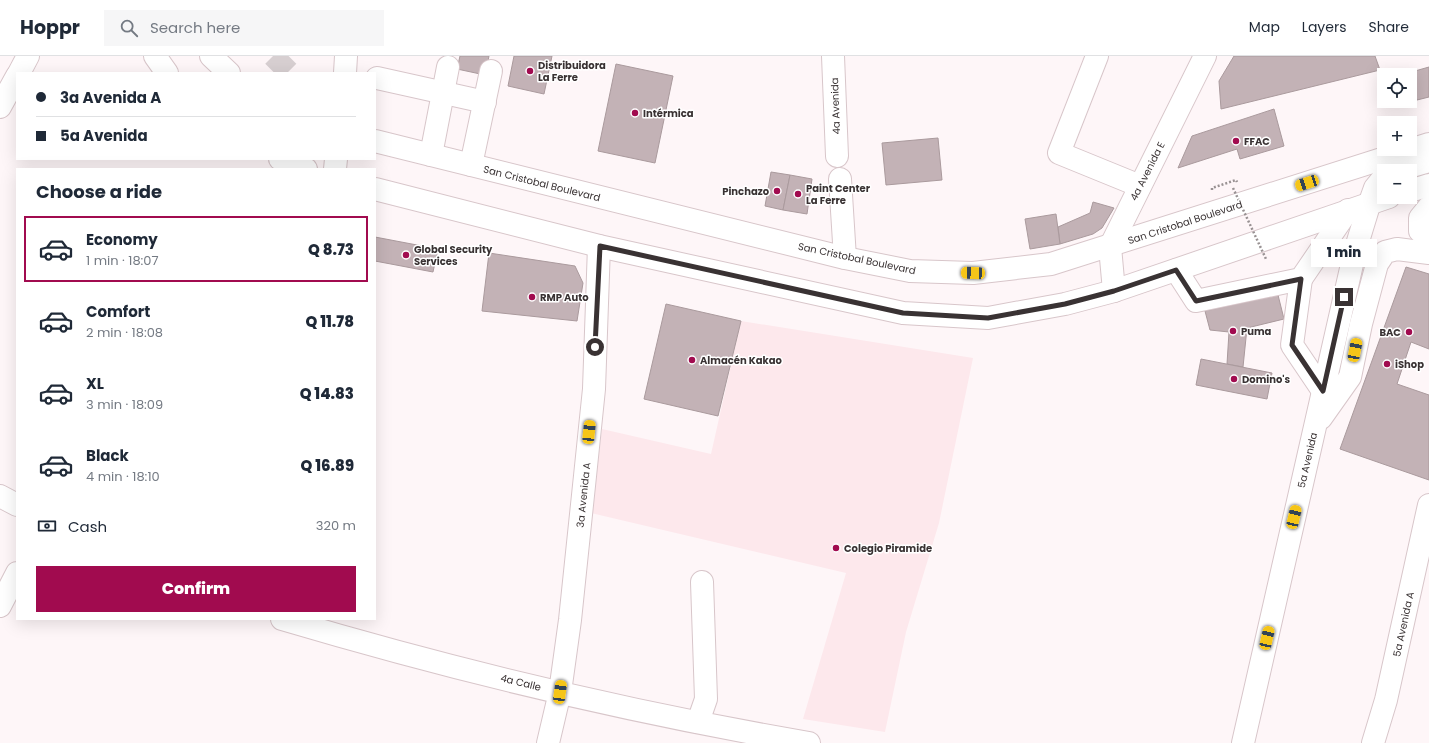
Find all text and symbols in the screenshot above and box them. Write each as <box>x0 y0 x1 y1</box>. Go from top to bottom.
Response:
search box <box>104 10 384 46</box>
text: Hoppr <box>20 14 80 41</box>
icon: search <box>118 17 140 39</box>
text: Search here <box>150 17 240 38</box>
text: Map <box>1249 17 1280 37</box>
text: Layers <box>1302 17 1346 37</box>
text: Share <box>1368 17 1409 37</box>
place label: Distribuidora La Ferre <box>538 58 606 85</box>
marker: Distribuidora La Ferre <box>525 66 535 76</box>
map controls <box>1377 68 1417 204</box>
button: locate <box>1377 68 1417 108</box>
street label: 4a Avenida <box>827 77 844 135</box>
text: 3a Avenida A <box>60 87 161 108</box>
place label: Intérmica <box>643 106 694 121</box>
marker: Intérmica <box>630 108 640 118</box>
button: + <box>1377 116 1417 156</box>
text: 5a Avenida <box>60 125 148 146</box>
place label: FFAC <box>1244 134 1270 149</box>
marker: FFAC <box>1231 136 1241 146</box>
street label: 4a Avenida E <box>1126 139 1169 203</box>
street label: San Cristobal Boulevard <box>482 162 602 205</box>
button: − <box>1377 164 1417 204</box>
car <box>1294 174 1320 192</box>
text: Choose a ride <box>36 179 162 204</box>
place label: Paint Center La Ferre <box>806 181 871 208</box>
place label: Pinchazo <box>722 184 770 199</box>
marker: Pinchazo <box>772 186 782 196</box>
marker: Paint Center La Ferre <box>793 189 803 199</box>
street label: San Cristobal Boulevard <box>1126 197 1245 248</box>
text: Economy <box>86 229 158 250</box>
icon: car <box>38 231 74 267</box>
text: Q 8.73 <box>308 239 354 260</box>
street label: San Cristobal Boulevard <box>797 239 917 278</box>
callout: 1 min <box>1311 239 1377 267</box>
place label: Global Security Services <box>414 242 493 269</box>
text: 1 min <box>1327 243 1361 262</box>
marker: Global Security Services <box>401 250 411 260</box>
text: 1 min · 18:07 <box>86 251 159 270</box>
car <box>961 267 985 279</box>
route end <box>1335 288 1353 306</box>
place label: RMP Auto <box>540 290 589 305</box>
marker: RMP Auto <box>527 292 537 302</box>
text: Comfort <box>86 301 150 322</box>
icon: car <box>38 303 74 339</box>
text: Q 11.78 <box>306 311 354 332</box>
text: 2 min · 18:08 <box>86 323 163 342</box>
place label: Puma <box>1241 324 1272 339</box>
place label: BAC <box>1379 325 1401 340</box>
marker: Puma <box>1228 326 1238 336</box>
marker: BAC <box>1404 327 1414 337</box>
car <box>1347 337 1363 363</box>
route start <box>586 338 604 356</box>
place label: Almacén Kakao <box>700 353 782 368</box>
marker: Almacén Kakao <box>687 355 697 365</box>
place label: iShop <box>1395 357 1424 372</box>
marker: iShop <box>1382 359 1392 369</box>
place label: Domino's <box>1242 372 1291 387</box>
text: XL <box>86 373 104 394</box>
marker: Domino's <box>1229 374 1239 384</box>
icon: car <box>38 375 74 411</box>
text: Q 14.83 <box>300 383 354 404</box>
text: 3 min · 18:09 <box>86 395 163 414</box>
car <box>582 419 596 445</box>
street label: 5a Avenida <box>1294 431 1321 489</box>
text: Black <box>86 445 129 466</box>
icon: car <box>38 447 74 483</box>
text: Q 16.89 <box>301 455 354 476</box>
street label: 3a Avenida A <box>573 461 594 528</box>
text: 4 min · 18:10 <box>86 467 160 486</box>
car <box>1285 504 1303 530</box>
icon: cash <box>36 515 58 537</box>
text: Cash <box>68 516 107 537</box>
text: 320 m <box>316 516 356 535</box>
place label: Colegio Piramide <box>844 541 932 556</box>
marker: Colegio Piramide <box>831 543 841 553</box>
button: Confirm <box>36 566 356 612</box>
street label: 5a Avenida A <box>1389 590 1418 658</box>
car <box>1258 625 1276 651</box>
street label: 4a Calle <box>499 670 543 695</box>
car <box>552 679 568 705</box>

